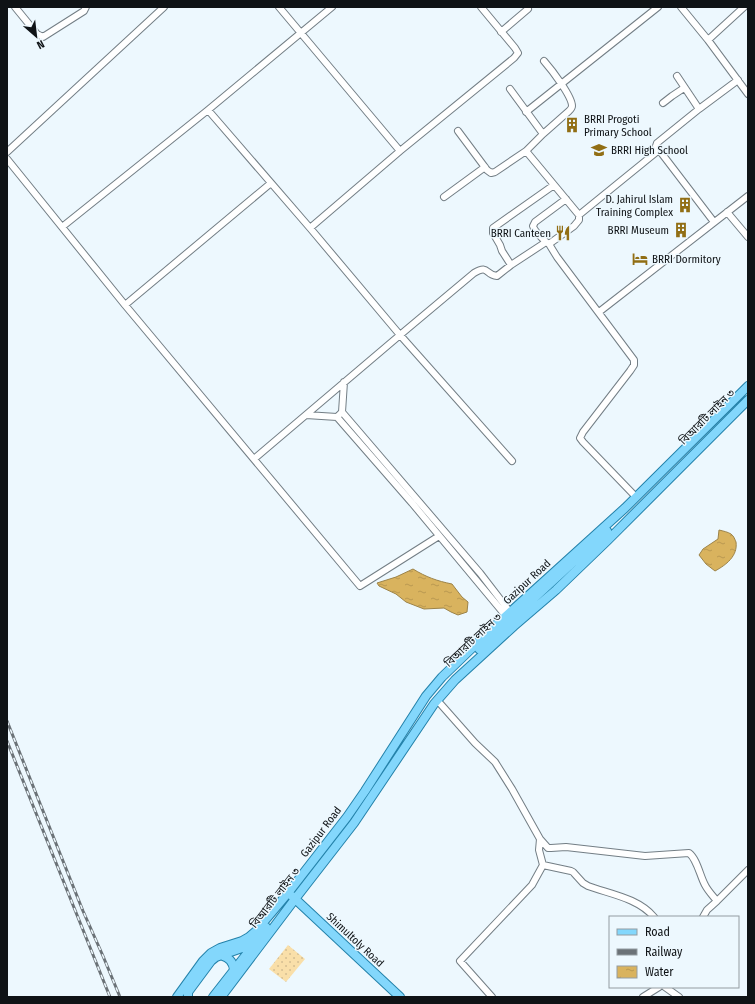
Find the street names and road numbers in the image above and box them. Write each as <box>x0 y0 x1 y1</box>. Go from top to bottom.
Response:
street label: বিআরটি লাইন ৩ <box>676 386 738 448</box>
street label: Gazipur Road <box>501 557 553 607</box>
street label: বিআরটি লাইন ৩ <box>441 610 504 670</box>
street label: Gazipur Road <box>298 804 344 860</box>
street label: বিআরটি লাইন ৩ <box>247 865 303 932</box>
street label: Shimultoly Road <box>324 910 386 970</box>

